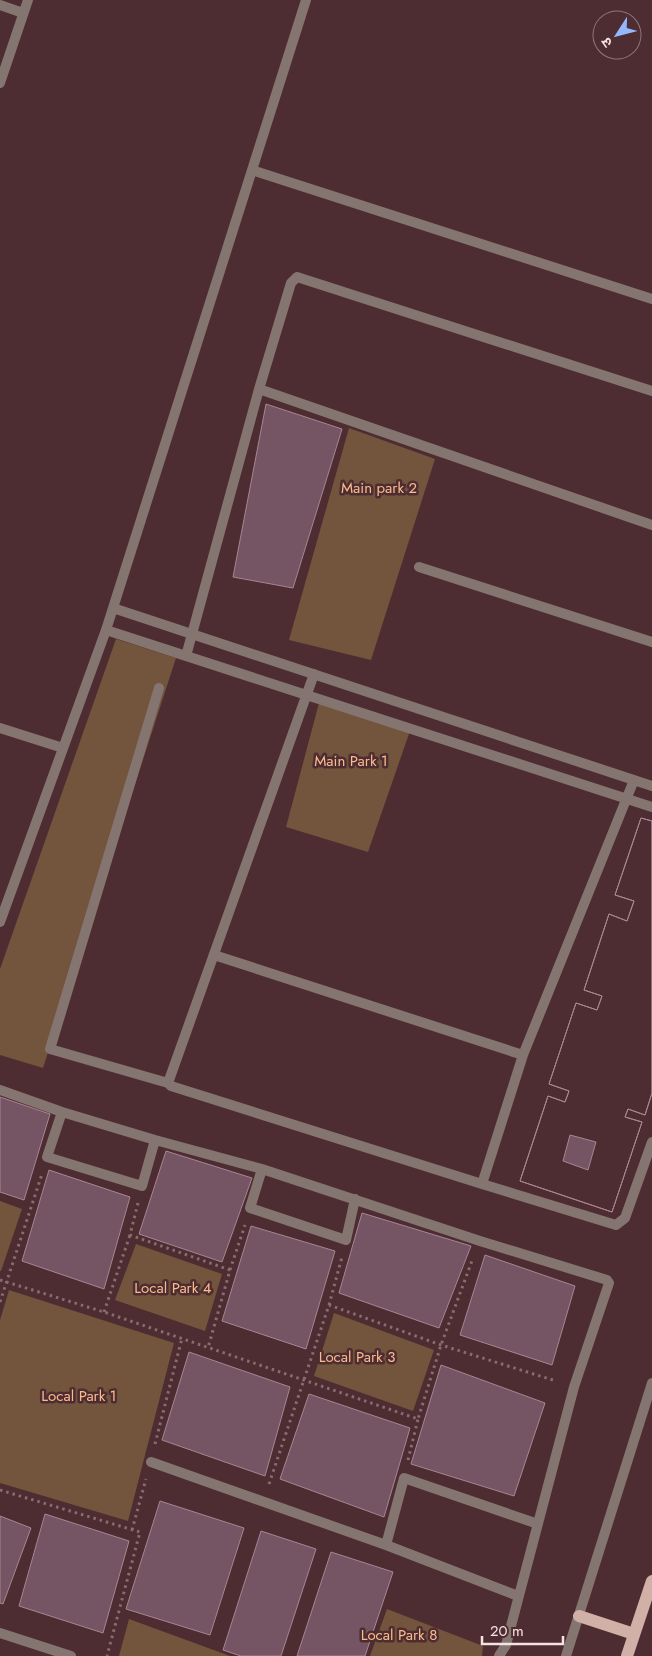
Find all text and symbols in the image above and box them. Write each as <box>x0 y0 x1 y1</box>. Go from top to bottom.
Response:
north arrow <box>592 10 642 60</box>
text: उ <box>596 33 617 52</box>
park label: Main park 2 <box>341 477 417 499</box>
park label: Main Park 1 <box>314 750 388 772</box>
park label: Local Park 4 <box>134 1277 212 1299</box>
park label: Local Park 3 <box>319 1346 395 1368</box>
park label: Local Park 1 <box>41 1385 117 1407</box>
scale bar <box>482 1614 563 1646</box>
text: 20 m <box>490 1620 524 1642</box>
park label: Local Park 8 <box>361 1624 437 1646</box>

